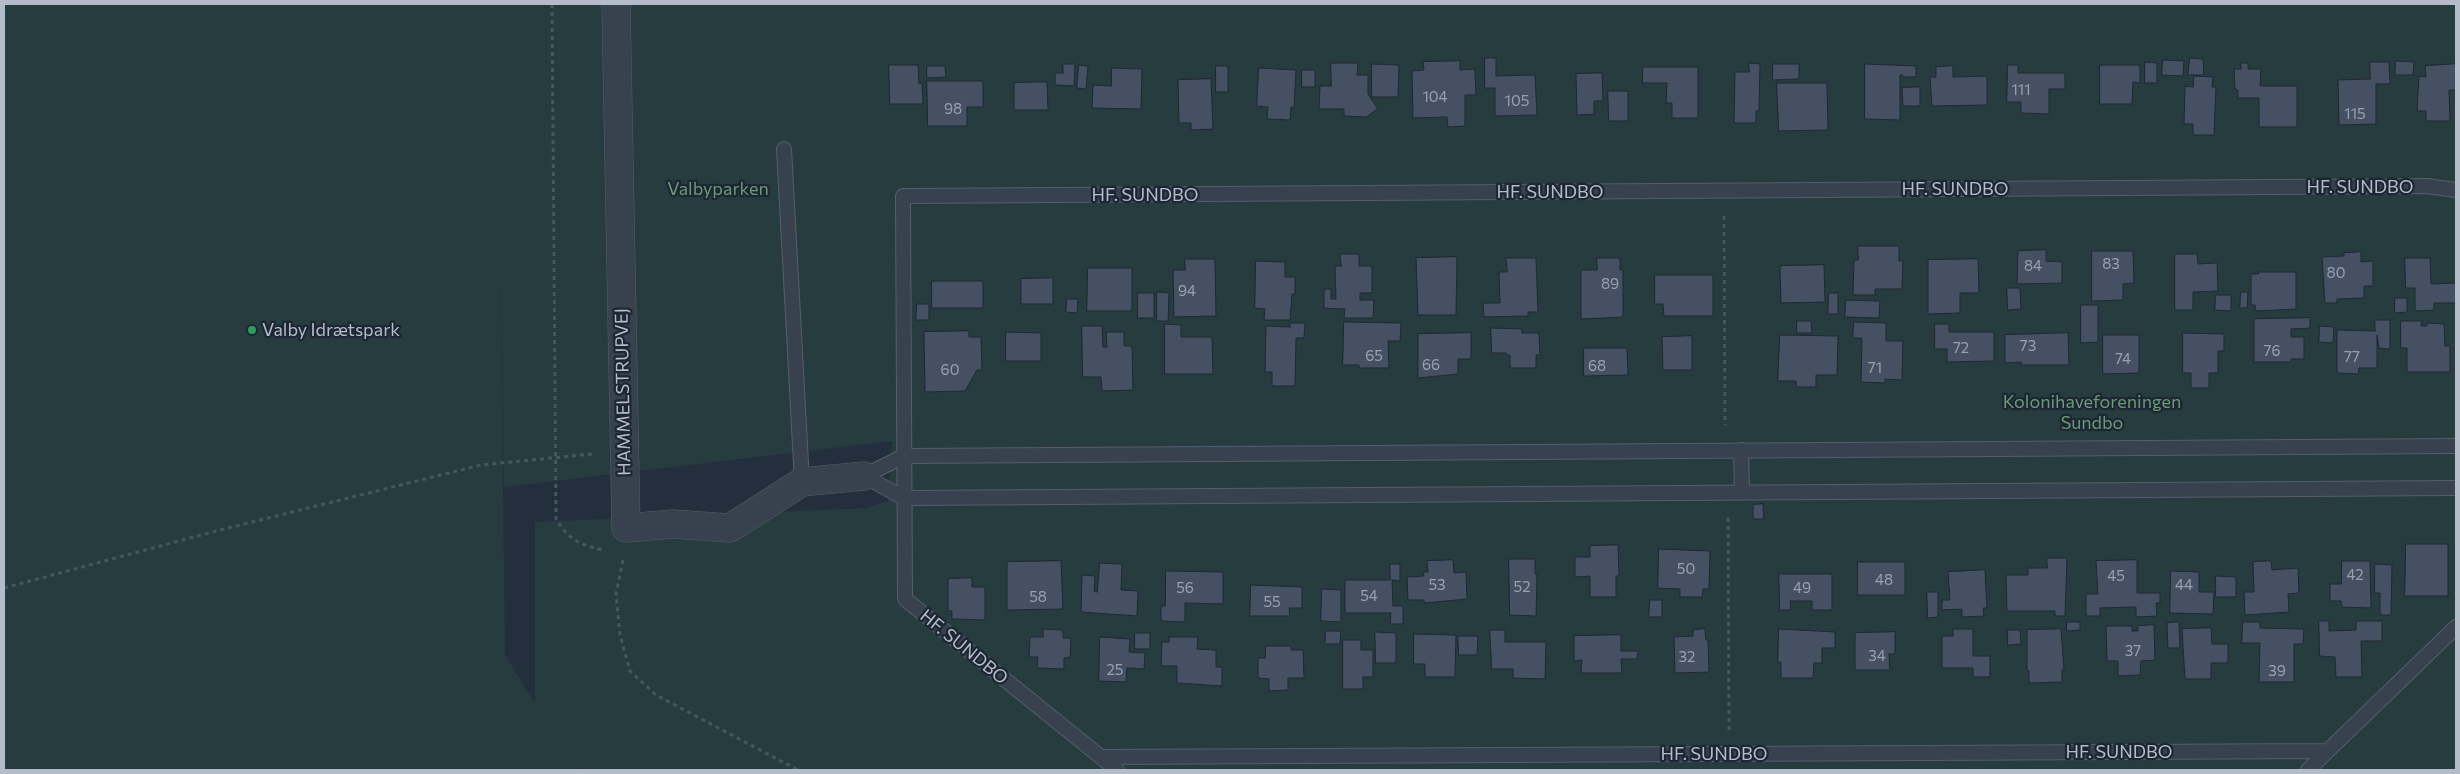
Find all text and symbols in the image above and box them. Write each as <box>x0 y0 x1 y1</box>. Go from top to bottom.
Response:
house number: 111 <box>2011 81 2031 99</box>
house number: 104 <box>1422 88 1448 106</box>
house number: 105 <box>1505 92 1529 110</box>
house number: 98 <box>944 100 962 118</box>
house number: 115 <box>2344 105 2366 123</box>
street label: HF. SUNDBO <box>2307 176 2413 198</box>
park label: Valbyparken <box>667 178 769 200</box>
street label: HF. SUNDBO <box>1902 178 2008 200</box>
street label: HF. SUNDBO <box>1497 181 1603 203</box>
street label: HF. SUNDBO <box>1092 184 1198 206</box>
house number: 83 <box>2102 255 2120 273</box>
house number: 84 <box>2024 257 2042 275</box>
house number: 80 <box>2327 264 2345 282</box>
house number: 89 <box>1601 275 1619 293</box>
house number: 94 <box>1178 282 1196 300</box>
street label: HAMMELSTRUPVEJ <box>611 308 635 476</box>
place label: Valby Idrætspark <box>262 319 400 341</box>
marker: Valby Idrætspark <box>246 324 258 336</box>
house number: 73 <box>2020 337 2036 355</box>
house number: 72 <box>1953 339 1969 357</box>
house number: 76 <box>2264 342 2280 360</box>
house number: 65 <box>1365 347 1383 365</box>
house number: 77 <box>2344 348 2360 366</box>
house number: 74 <box>2115 350 2131 368</box>
house number: 66 <box>1422 356 1440 374</box>
house number: 68 <box>1588 357 1606 375</box>
house number: 71 <box>1868 359 1882 377</box>
house number: 60 <box>941 361 959 379</box>
park label: Kolonihaveforeningen Sundbo <box>2003 391 2181 434</box>
house number: 50 <box>1677 560 1695 578</box>
house number: 42 <box>2346 566 2364 584</box>
house number: 45 <box>2107 567 2125 585</box>
house number: 48 <box>1875 571 1893 589</box>
house number: 53 <box>1428 576 1446 594</box>
house number: 44 <box>2175 576 2193 594</box>
house number: 52 <box>1514 578 1530 596</box>
house number: 56 <box>1176 579 1194 597</box>
house number: 49 <box>1793 579 1811 597</box>
house number: 54 <box>1360 587 1378 605</box>
house number: 58 <box>1029 588 1047 606</box>
house number: 55 <box>1263 593 1281 611</box>
street label: HF. SUNDBO <box>916 605 1012 689</box>
house number: 37 <box>2125 642 2141 660</box>
house number: 34 <box>1868 647 1886 665</box>
house number: 32 <box>1679 648 1695 666</box>
house number: 25 <box>1107 661 1123 679</box>
house number: 39 <box>2268 662 2286 680</box>
street label: HF. SUNDBO <box>2066 741 2172 763</box>
street label: HF. SUNDBO <box>1661 743 1767 765</box>

